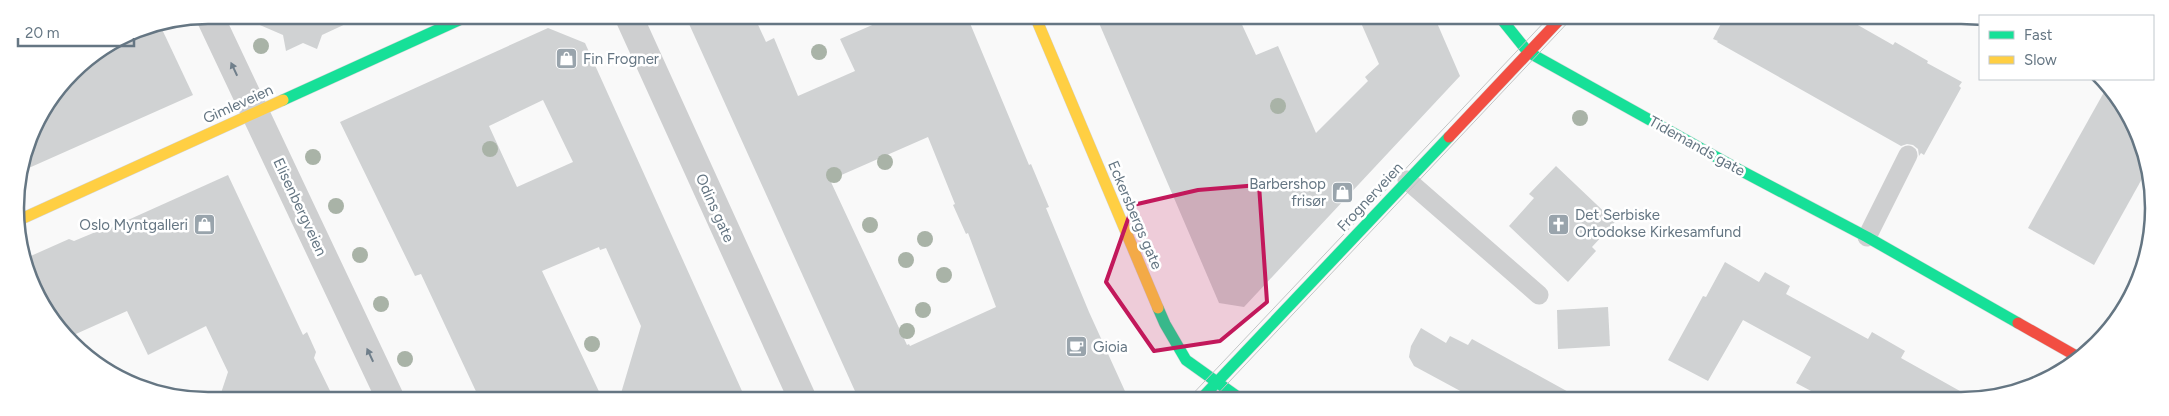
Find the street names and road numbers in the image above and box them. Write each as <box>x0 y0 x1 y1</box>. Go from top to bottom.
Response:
street label: Gimleveien <box>200 81 276 127</box>
street label: Tidemands gate <box>1646 112 1748 180</box>
street label: Elisenbergveien <box>269 155 331 259</box>
street label: Eckersbergs gate <box>1104 158 1166 272</box>
street label: Frognerveien <box>1333 159 1407 235</box>
street label: Odins gate <box>692 171 738 245</box>

